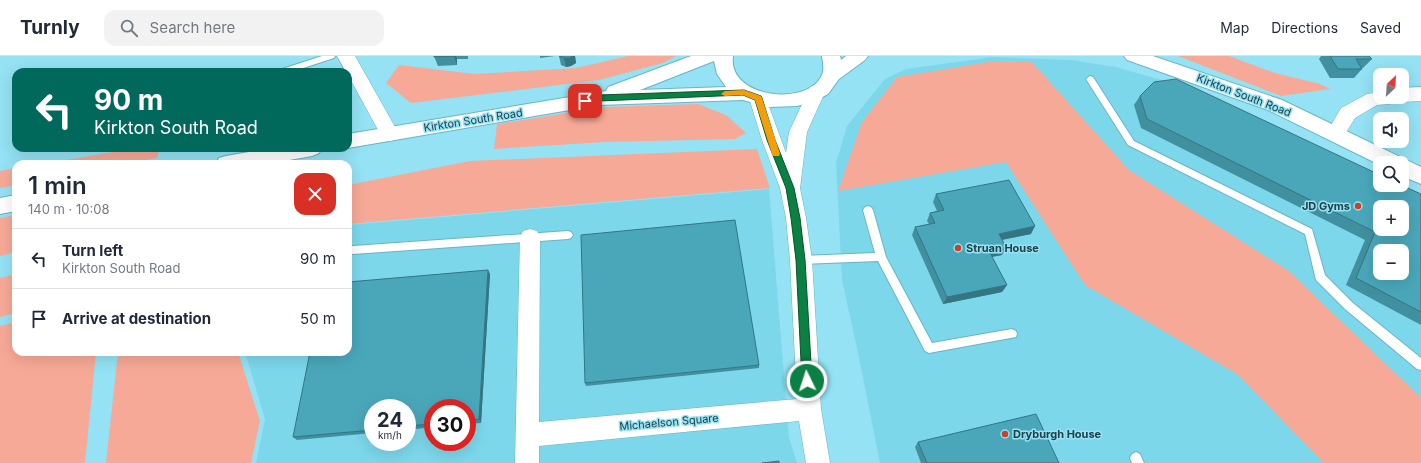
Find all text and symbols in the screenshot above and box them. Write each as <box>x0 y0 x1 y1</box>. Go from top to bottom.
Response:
search box <box>104 10 384 46</box>
text: Turnly <box>20 16 80 39</box>
icon: search <box>118 17 140 39</box>
text: Search here <box>150 18 235 37</box>
text: Map <box>1220 19 1249 36</box>
text: Directions <box>1271 19 1338 36</box>
text: Saved <box>1360 19 1401 36</box>
north arrow <box>1373 68 1409 104</box>
map controls <box>1373 68 1409 280</box>
street label: Kirkton South Road <box>1195 71 1293 119</box>
text: 90 m <box>94 83 163 117</box>
icon: left <box>28 84 80 136</box>
pin <box>568 84 602 118</box>
icon: arrive <box>574 90 596 112</box>
street label: Kirkton South Road <box>422 105 524 135</box>
button: sound <box>1373 112 1409 148</box>
text: Kirkton South Road <box>94 117 258 138</box>
button: search <box>1373 156 1409 192</box>
text: 1 min <box>28 171 87 200</box>
button: close <box>294 173 336 215</box>
place label: JD Gyms <box>1302 199 1350 213</box>
button: + <box>1373 200 1409 236</box>
text: 140 m · 10:08 <box>28 201 109 217</box>
marker: JD Gyms <box>1353 201 1363 211</box>
text: Turn left <box>62 241 123 260</box>
place label: Struan House <box>966 241 1039 255</box>
marker: Struan House <box>953 243 963 253</box>
button: − <box>1373 244 1409 280</box>
icon: left <box>28 248 50 270</box>
text: 90 m <box>300 249 336 268</box>
text: Kirkton South Road <box>62 260 180 276</box>
icon: arrive <box>28 308 50 330</box>
text: Arrive at destination <box>62 309 211 328</box>
text: 50 m <box>300 309 336 328</box>
position arrow <box>786 360 828 402</box>
speed limit sign: 30 <box>424 399 476 451</box>
text: 24 <box>377 408 403 432</box>
street label: Michaelson Square <box>619 411 719 433</box>
place label: Dryburgh House <box>1013 427 1102 441</box>
text: km/h <box>378 429 402 441</box>
marker: Dryburgh House <box>1000 429 1010 439</box>

